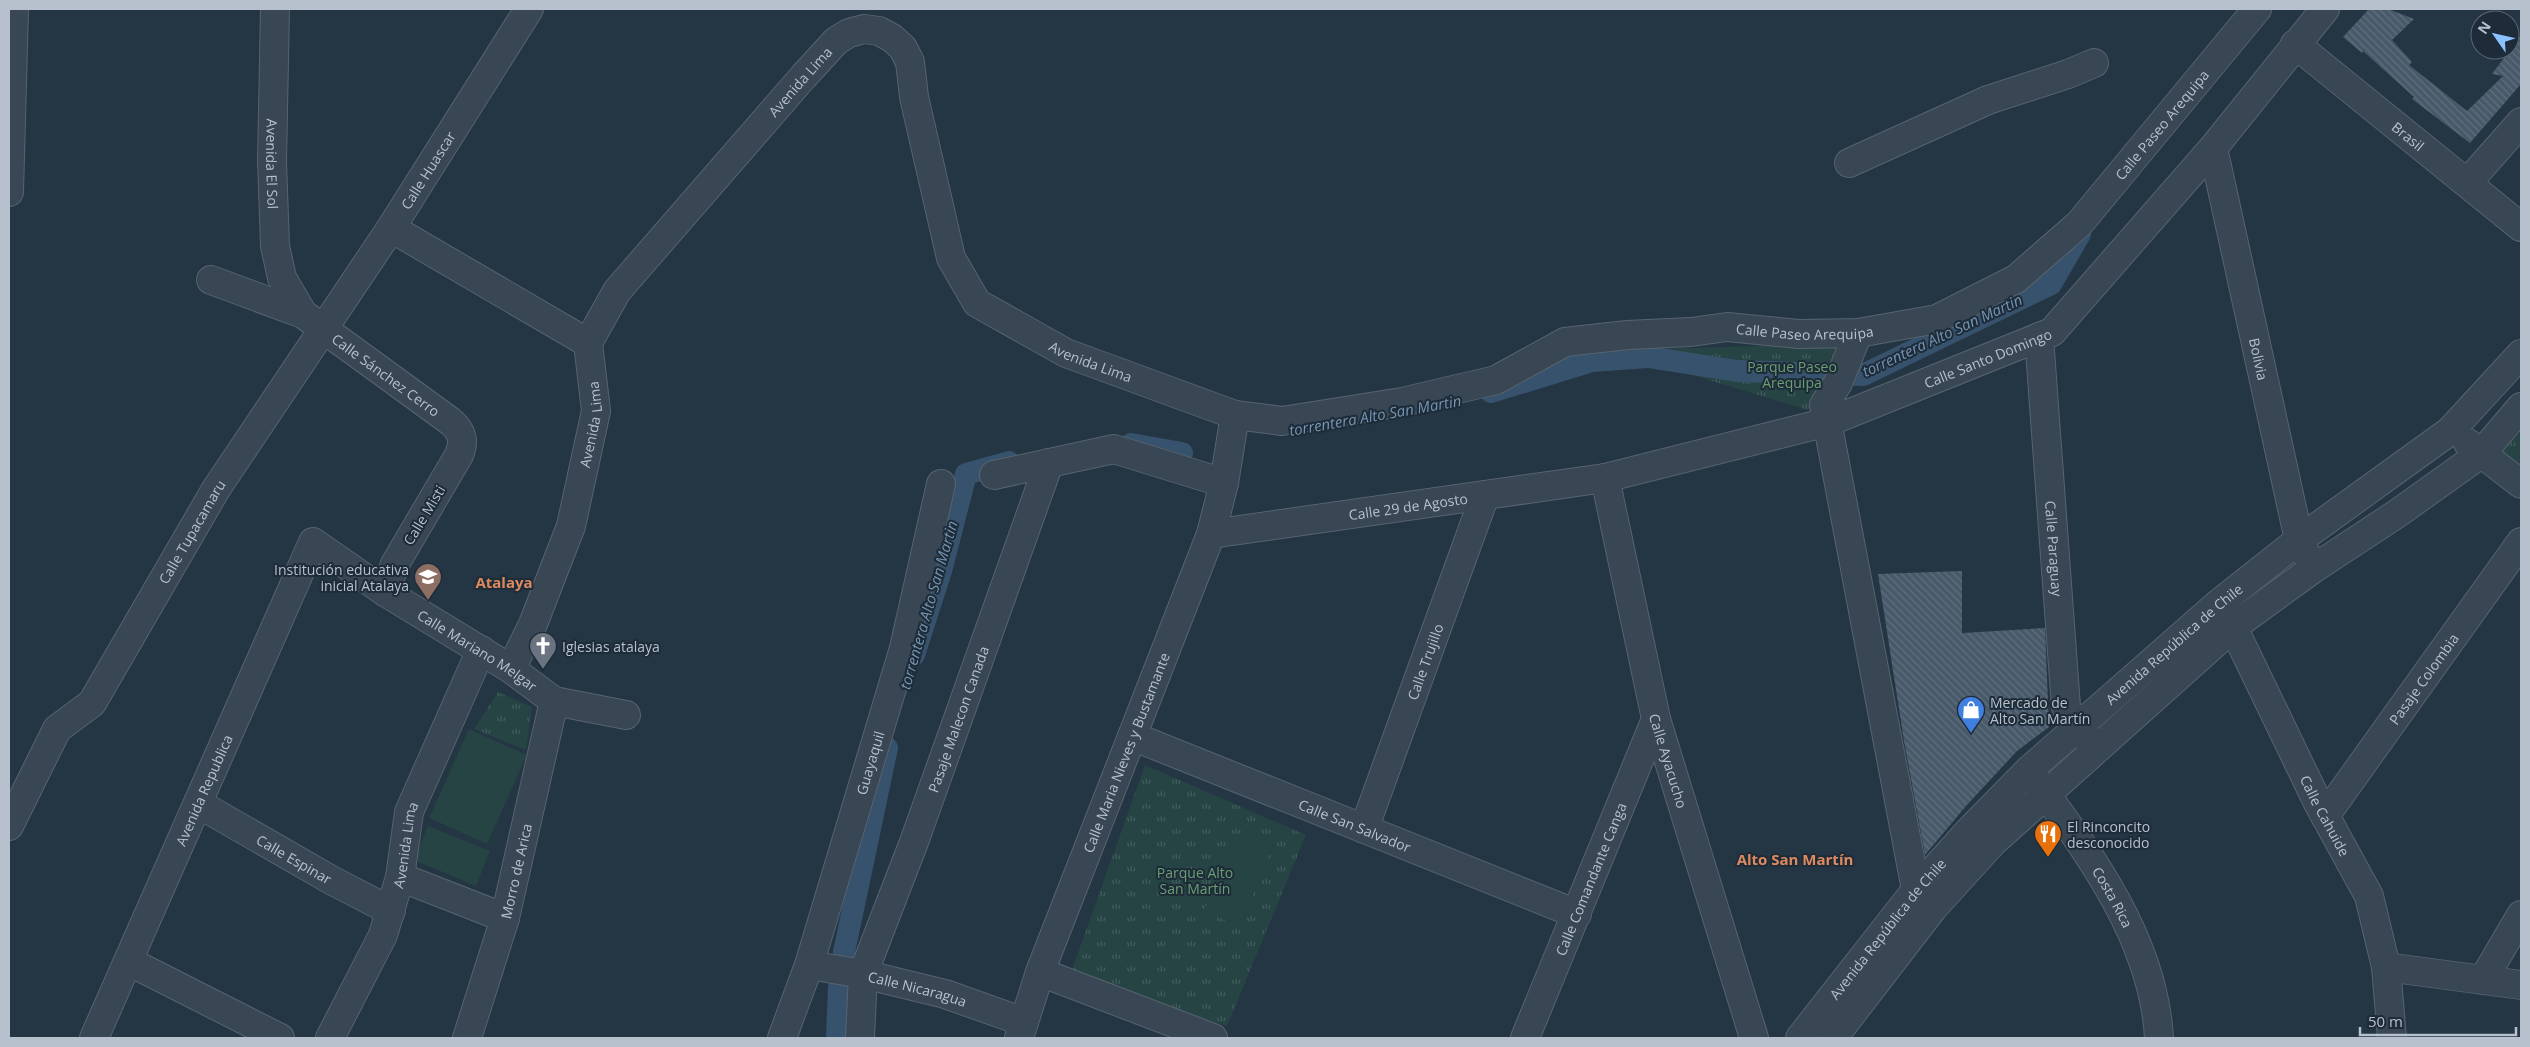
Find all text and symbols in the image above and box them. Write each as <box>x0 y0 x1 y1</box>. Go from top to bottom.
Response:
north arrow <box>2470 10 2520 60</box>
text: N <box>2473 17 2495 37</box>
street label: Avenida Lima <box>764 42 836 120</box>
street label: Calle Paseo Arequipa <box>2110 65 2213 183</box>
street label: Brasil <box>2388 117 2429 155</box>
street label: Avenida El Sol <box>262 119 283 210</box>
street label: Calle Huascar <box>396 127 459 213</box>
water label: torrentera Alto San Martin <box>1859 289 2025 381</box>
street label: Calle Paseo Arequipa <box>1735 318 1875 344</box>
street label: Calle Santo Domingo <box>1921 324 2054 392</box>
street label: Calle Sánchez Cerro <box>328 329 444 420</box>
street label: Avenida Lima <box>1046 336 1135 386</box>
street label: Bolivia <box>2245 336 2273 382</box>
park label: Parque Paseo Arequipa <box>1747 357 1837 392</box>
street label: Avenida Lima <box>574 380 606 469</box>
water label: torrentera Alto San Martin <box>1287 390 1463 440</box>
street label: Calle Tupacamaru <box>154 476 229 587</box>
street label: Calle Misti <box>399 482 449 548</box>
street label: Calle 29 de Agosto <box>1347 488 1469 524</box>
street label: Calle Paraguay <box>2041 500 2067 598</box>
water label: torrentera Alto San Martin <box>894 518 962 692</box>
place label: Institución educativa inicial Atalaya <box>274 560 409 595</box>
school or university icon: Institución educativa inicial Atalaya <box>413 562 443 601</box>
district label: Atalaya <box>475 572 533 592</box>
street label: Avenida República de Chile <box>2101 579 2246 708</box>
street label: Calle Mariano Melgar <box>414 605 542 695</box>
street label: Calle Trujillo <box>1402 621 1447 702</box>
street label: Pasaje Colombia <box>2384 629 2462 728</box>
church icon: Iglesias atalaya <box>528 631 558 670</box>
place label: Iglesias atalaya <box>562 637 660 656</box>
street label: Pasaje Malecon Canada <box>923 643 993 795</box>
street label: Calle Maria Nieves y Bustamante <box>1078 649 1173 855</box>
place label: Mercado de Alto San Martín <box>1990 693 2090 728</box>
shop icon: Mercado de Alto San Martín <box>1956 695 1986 734</box>
street label: Calle Ayacucho <box>1646 712 1692 810</box>
street label: Guayaquil <box>851 729 888 797</box>
street label: Avenida Republica <box>171 731 236 849</box>
street label: Calle Cahuide <box>2296 772 2355 859</box>
street label: Calle San Salvador <box>1296 794 1414 856</box>
street label: Avenida Lima <box>388 798 422 890</box>
street label: Calle Comandante Canga <box>1550 799 1630 958</box>
place label: El Rinconcito desconocido <box>2067 817 2150 852</box>
restaurant icon: El Rinconcito desconocido <box>2033 819 2063 858</box>
street label: Morro de Arica <box>496 822 536 921</box>
street label: Calle Espinar <box>253 830 336 888</box>
district label: Alto San Martín <box>1737 849 1853 869</box>
street label: Avenida República de Chile <box>1825 854 1950 1003</box>
park label: Parque Alto San Martín <box>1157 863 1233 898</box>
street label: Costa Rica <box>2089 863 2138 931</box>
street label: Calle Nicaragua <box>866 966 969 1010</box>
scale bar <box>2360 1004 2516 1036</box>
text: 50 m <box>2368 1011 2403 1031</box>

